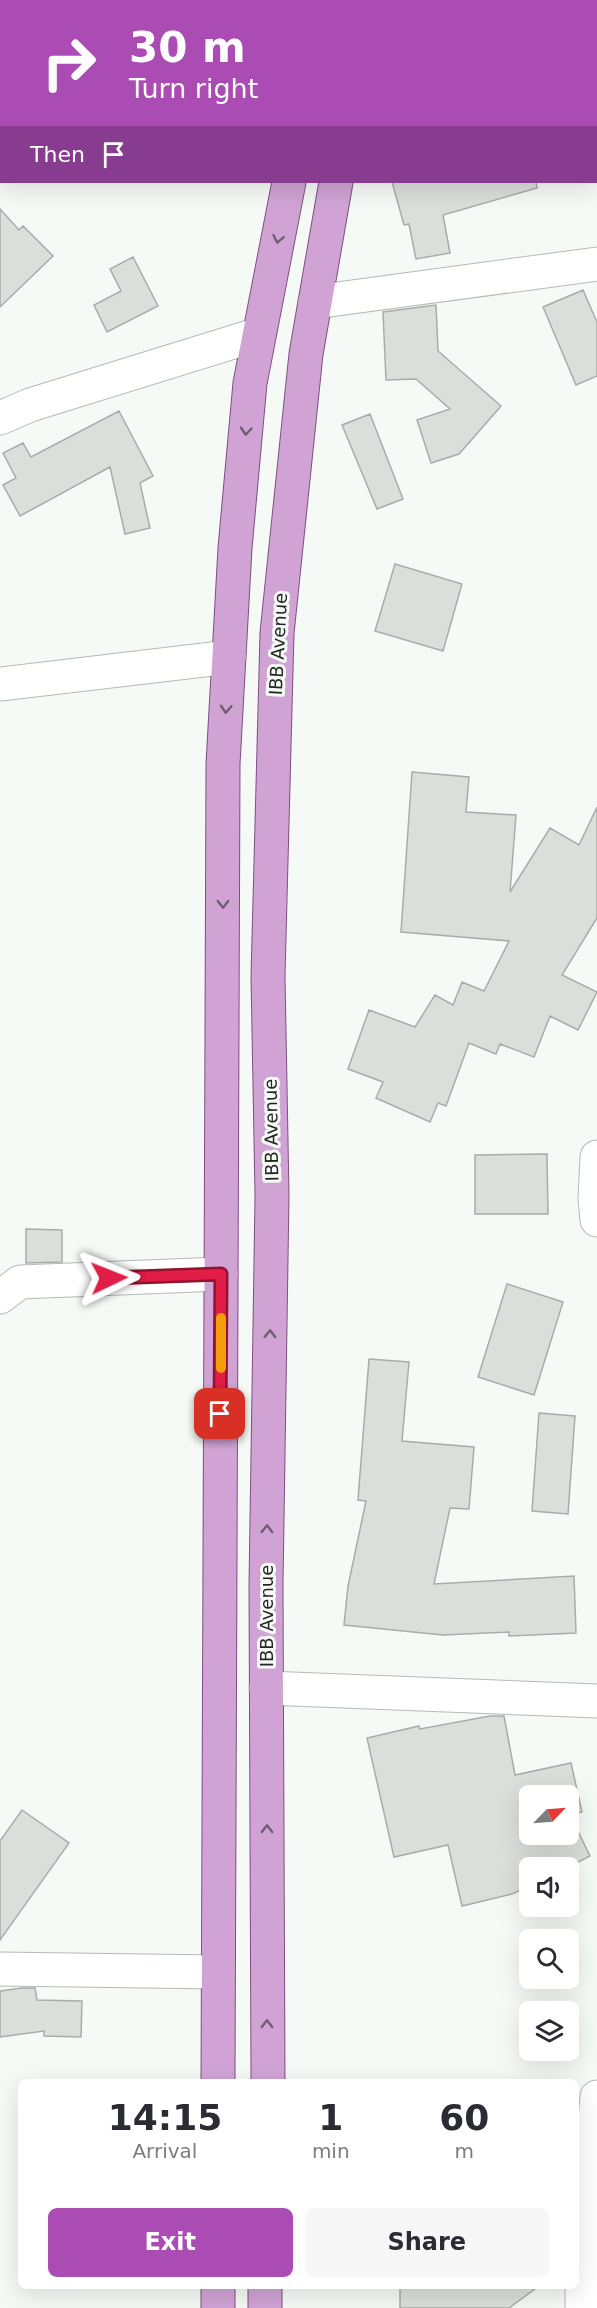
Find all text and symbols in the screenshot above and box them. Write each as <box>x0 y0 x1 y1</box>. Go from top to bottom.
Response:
text: 30 m <box>129 23 246 72</box>
icon: right <box>30 24 108 102</box>
text: Turn right <box>129 73 258 104</box>
icon: arrive <box>97 138 130 171</box>
text: Then <box>30 142 85 167</box>
one-way arrow <box>272 234 285 244</box>
one-way arrow <box>240 427 253 436</box>
street label: IBB Avenue <box>265 592 291 696</box>
one-way arrow <box>220 705 233 714</box>
one-way arrow <box>217 900 229 909</box>
street label: IBB Avenue <box>260 1079 282 1181</box>
position arrow <box>77 1246 141 1310</box>
one-way arrow <box>263 1329 276 1338</box>
pin <box>194 1388 245 1439</box>
icon: arrive <box>203 1397 236 1430</box>
one-way arrow <box>260 1524 273 1533</box>
street label: IBB Avenue <box>256 1565 277 1667</box>
north arrow <box>519 1785 579 1845</box>
map controls <box>519 1785 579 2061</box>
one-way arrow <box>261 1824 273 1833</box>
button: sound <box>519 1857 579 1917</box>
button: search <box>519 1929 579 1989</box>
button: layers <box>519 2001 579 2061</box>
one-way arrow <box>261 2019 273 2028</box>
text: 14:15 <box>108 2097 222 2138</box>
text: 1 <box>318 2097 343 2138</box>
text: 60 <box>439 2097 489 2138</box>
text: Arrival <box>132 2139 197 2163</box>
text: min <box>312 2139 350 2163</box>
text: m <box>455 2139 474 2163</box>
button: Exit <box>48 2208 293 2277</box>
button: Share <box>305 2208 549 2277</box>

